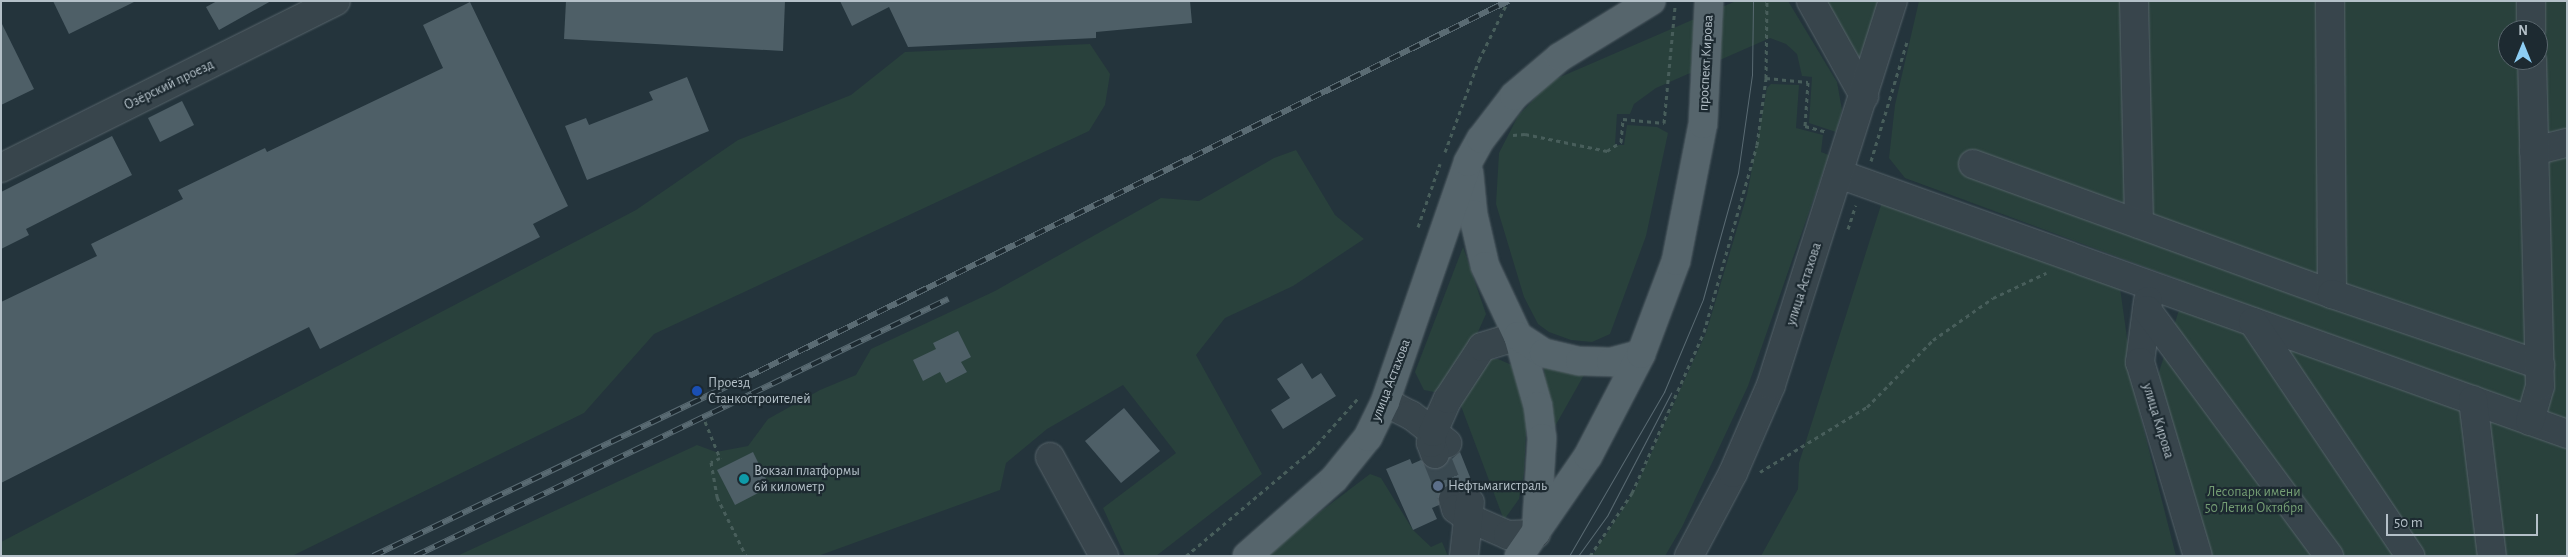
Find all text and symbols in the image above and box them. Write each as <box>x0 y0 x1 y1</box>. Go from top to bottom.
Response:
street label: проспект Кирова <box>1695 14 1717 112</box>
north arrow <box>2498 20 2548 70</box>
text: N <box>2518 24 2528 38</box>
street label: Озёрский проезд <box>121 56 217 114</box>
street label: улица Астахова <box>1783 240 1825 328</box>
street label: улица Астахова <box>1368 337 1414 423</box>
place label: Проезд Станкостроителей <box>708 375 811 408</box>
street label: улица Кирова <box>2139 381 2177 461</box>
marker: Проезд Станкостроителей <box>690 384 704 398</box>
place label: Вокзал платформы 6й километр <box>754 463 860 496</box>
marker: Вокзал платформы 6й километр <box>738 473 750 485</box>
place label: Нефтьмагистраль <box>1448 478 1547 494</box>
marker: Нефтьмагистраль <box>1432 480 1444 492</box>
park label: Лесопарк имени 50 Летия Октября <box>2205 484 2303 516</box>
scale bar <box>2388 504 2540 536</box>
text: 50 m <box>2394 515 2423 530</box>

